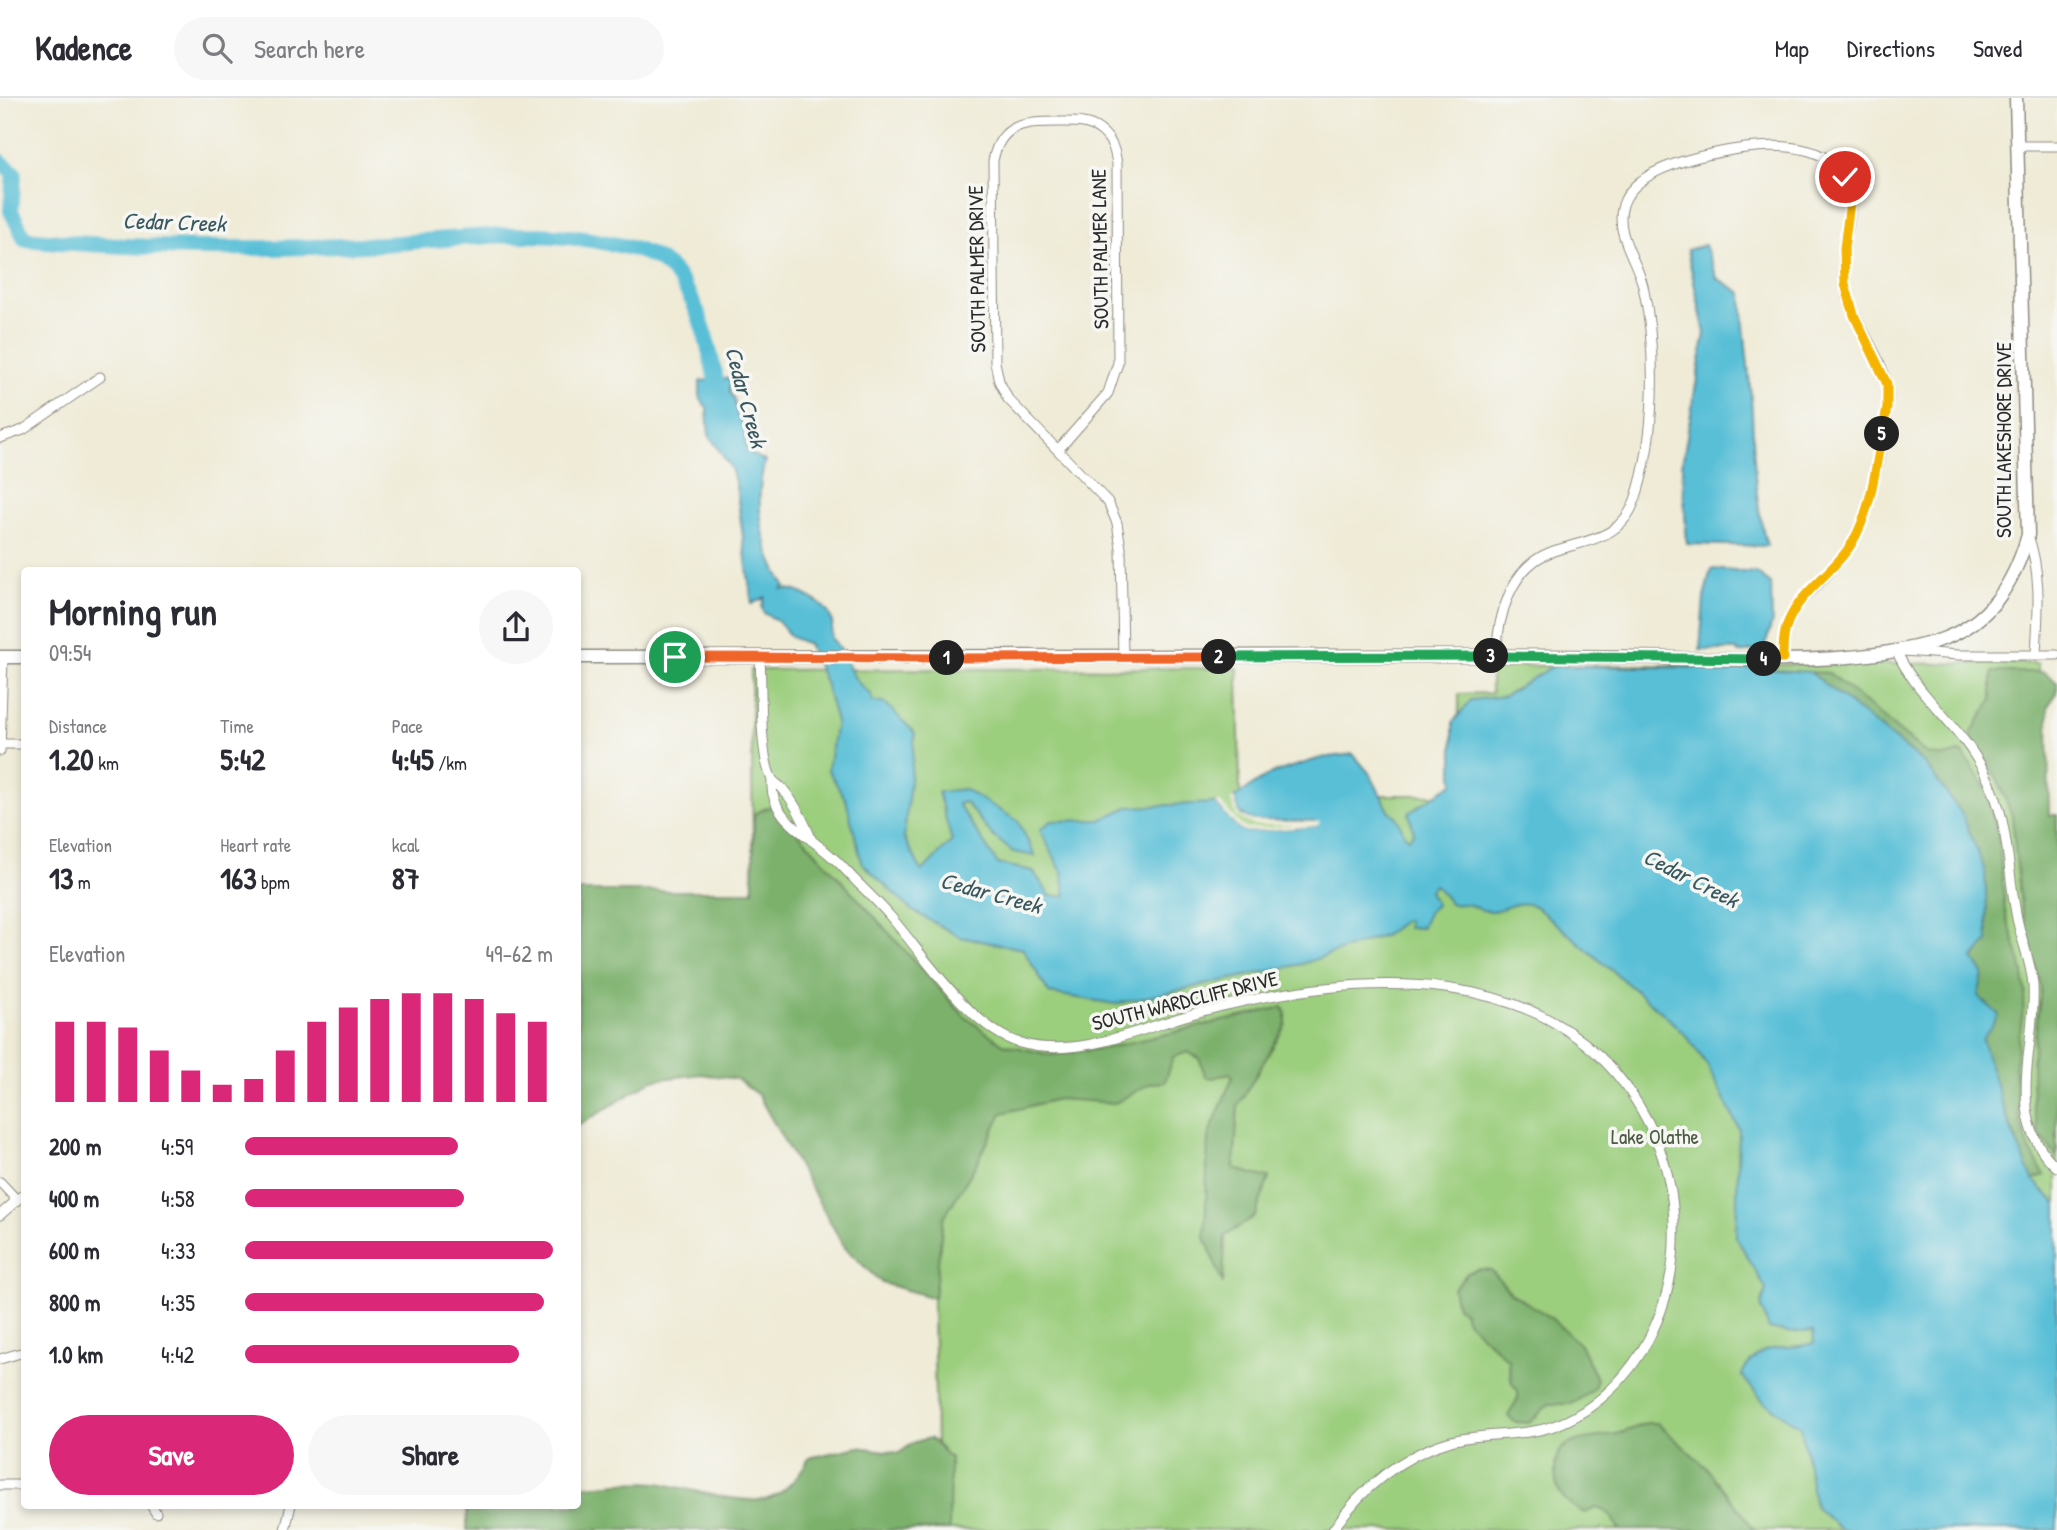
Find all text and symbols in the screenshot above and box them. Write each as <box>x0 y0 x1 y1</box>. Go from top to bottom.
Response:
search box <box>174 17 664 80</box>
text: Kadence <box>35 26 132 70</box>
icon: search <box>198 29 236 67</box>
text: Search here <box>254 31 365 66</box>
text: Map <box>1775 32 1809 64</box>
text: Directions <box>1847 32 1935 64</box>
text: Saved <box>1973 32 2022 64</box>
pin <box>1815 147 1875 207</box>
icon: check <box>1826 158 1864 196</box>
street label: SOUTH PALMER LANE <box>1084 169 1115 329</box>
street label: SOUTH PALMER DRIVE <box>961 185 992 353</box>
water label: Cedar Creek <box>122 204 229 239</box>
street label: SOUTH LAKESHORE DRIVE <box>1989 342 2018 538</box>
water label: Cedar Creek <box>718 343 775 453</box>
pin: 5 <box>1864 416 1899 452</box>
text: 5 <box>1877 420 1886 446</box>
text: Morning run <box>49 585 217 637</box>
button: share <box>479 590 553 664</box>
pin <box>645 627 705 687</box>
text: 09:54 <box>49 637 91 668</box>
icon: arrive <box>656 638 694 676</box>
pin: 3 <box>1474 638 1508 674</box>
pin: 1 <box>930 640 964 676</box>
pin: 2 <box>1202 640 1236 674</box>
text: 3 <box>1486 642 1495 668</box>
pin: 4 <box>1746 642 1782 676</box>
text: 2 <box>1214 643 1223 669</box>
text: 1 <box>943 644 950 670</box>
text: 4 <box>1760 645 1767 671</box>
text: Distance <box>49 713 107 739</box>
text: Time <box>220 713 254 739</box>
text: Pace <box>392 713 423 739</box>
text: 1.20 <box>49 739 94 779</box>
text: 5:42 <box>220 739 265 779</box>
text: 4:45 <box>392 739 434 779</box>
text: km <box>94 750 119 776</box>
text: /km <box>434 750 467 776</box>
text: Elevation <box>49 832 112 858</box>
text: Heart rate <box>220 832 291 858</box>
text: kcal <box>392 832 419 858</box>
water label: Cedar Creek <box>1638 840 1746 916</box>
text: 13 <box>49 858 73 898</box>
text: 163 <box>220 858 257 898</box>
text: 87 <box>392 858 420 898</box>
water label: Cedar Creek <box>937 864 1047 921</box>
text: m <box>73 869 91 895</box>
text: bpm <box>257 869 290 895</box>
text: Elevation <box>49 938 125 969</box>
text: 49–62 m <box>485 938 553 969</box>
street label: SOUTH WARDCLIFF DRIVE <box>1089 963 1281 1038</box>
park label: Lake Olathe <box>1611 1122 1699 1151</box>
text: 200 m <box>49 1131 101 1162</box>
text: 4:59 <box>161 1131 193 1162</box>
text: 400 m <box>49 1183 99 1214</box>
text: 4:58 <box>161 1183 195 1214</box>
text: 600 m <box>49 1235 100 1266</box>
text: 4:33 <box>161 1235 196 1266</box>
text: 800 m <box>49 1287 101 1318</box>
text: 4:35 <box>161 1287 195 1318</box>
text: 1.0 km <box>49 1339 103 1370</box>
text: 4:42 <box>161 1339 194 1370</box>
button: Save <box>49 1415 294 1495</box>
button: Share <box>308 1415 553 1495</box>

